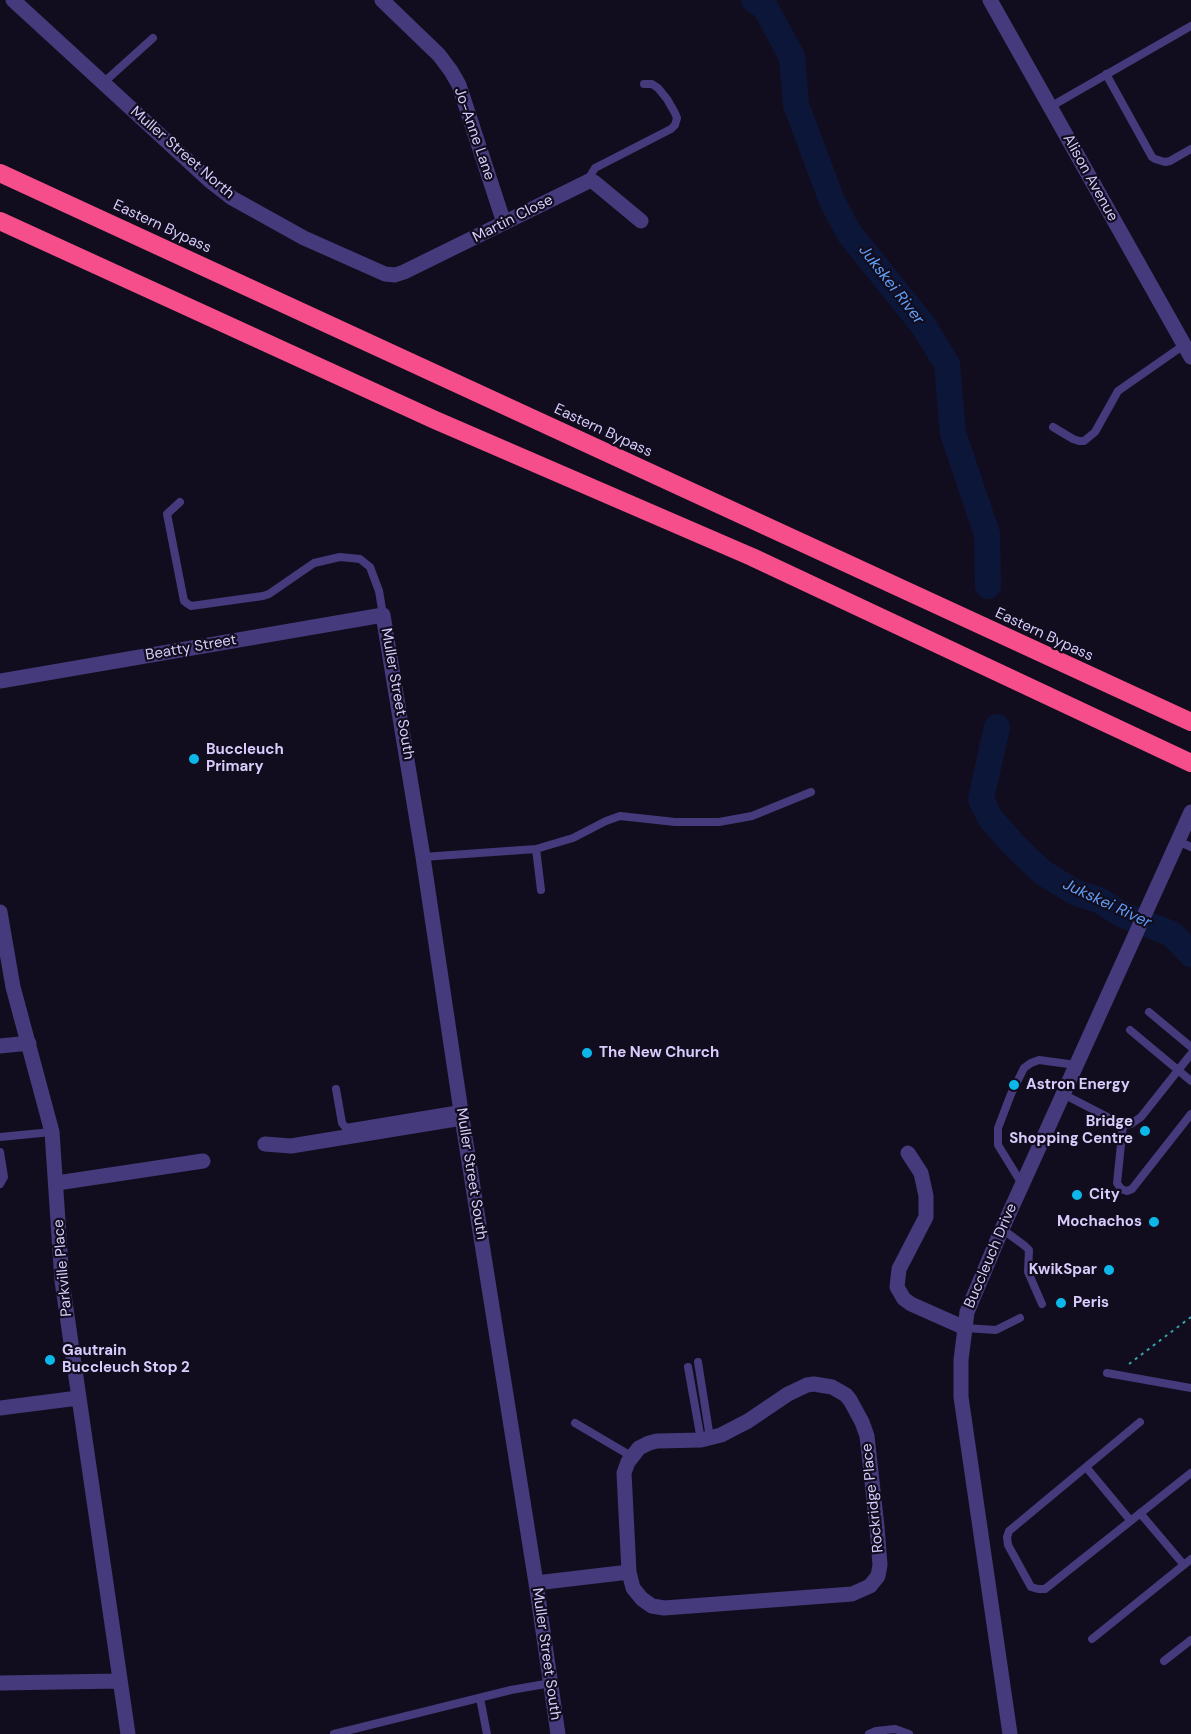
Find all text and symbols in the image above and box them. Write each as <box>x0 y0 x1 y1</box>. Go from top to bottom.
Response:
street label: Jo-Anne Lane <box>450 85 498 183</box>
street label: Muller Street North <box>126 103 238 203</box>
street label: Alison Avenue <box>1059 131 1121 225</box>
street label: Martin Close <box>470 191 556 247</box>
street label: Eastern Bypass <box>110 196 214 258</box>
water label: Jukskei River <box>854 242 928 328</box>
street label: Eastern Bypass <box>551 400 655 462</box>
street label: Eastern Bypass <box>992 604 1096 666</box>
street label: Muller Street South <box>377 627 417 761</box>
street label: Beatty Street <box>144 631 238 665</box>
place label: Buccleuch Primary <box>206 741 284 776</box>
marker: Buccleuch Primary <box>187 752 201 766</box>
water label: Jukskei River <box>1060 875 1154 933</box>
place label: The New Church <box>599 1044 719 1062</box>
marker: The New Church <box>580 1046 594 1060</box>
place label: Astron Energy <box>1026 1076 1130 1094</box>
marker: Astron Energy <box>1007 1078 1021 1092</box>
street label: Muller Street South <box>452 1107 490 1241</box>
place label: Bridge Shopping Centre <box>1009 1113 1133 1148</box>
marker: Bridge Shopping Centre <box>1138 1124 1152 1138</box>
place label: City <box>1089 1186 1120 1204</box>
marker: City <box>1070 1188 1084 1202</box>
street label: Buccleuch Drive <box>961 1201 1021 1311</box>
place label: Mochachos <box>1057 1213 1142 1231</box>
marker: Mochachos <box>1147 1215 1161 1229</box>
street label: Parkville Place <box>50 1219 76 1317</box>
place label: KwikSpar <box>1029 1261 1097 1279</box>
marker: KwikSpar <box>1102 1263 1116 1277</box>
place label: Peris <box>1073 1294 1109 1312</box>
marker: Peris <box>1054 1296 1068 1310</box>
place label: Gautrain Buccleuch Stop 2 <box>62 1342 190 1377</box>
marker: Gautrain Buccleuch Stop 2 <box>43 1353 57 1367</box>
street label: Rockridge Place <box>858 1442 888 1554</box>
street label: Muller Street South <box>528 1587 564 1721</box>

